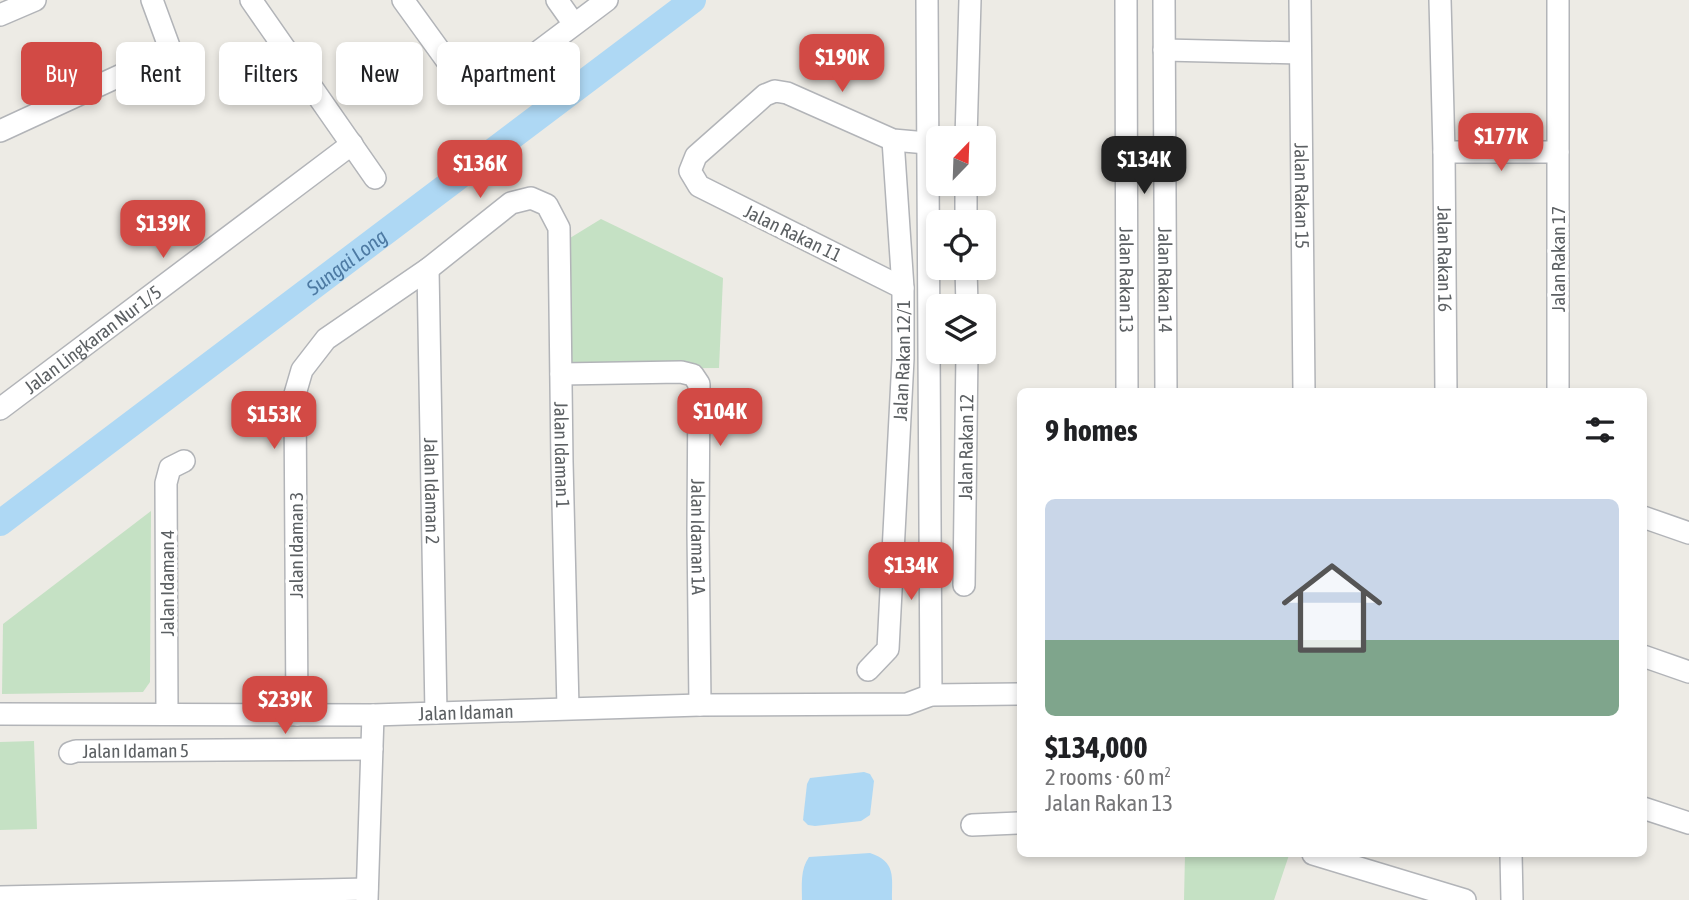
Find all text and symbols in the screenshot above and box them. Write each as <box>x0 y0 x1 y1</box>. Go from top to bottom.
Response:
pin: $190K <box>793 34 891 94</box>
chip: Buy <box>21 42 102 105</box>
chip: Rent <box>116 42 205 105</box>
chip: Filters <box>219 42 322 105</box>
chip: New <box>336 42 423 105</box>
chip: Apartment <box>437 42 580 105</box>
text: $190K <box>815 44 869 70</box>
pin: $177K <box>1452 114 1550 173</box>
text: $177K <box>1474 123 1528 149</box>
north arrow <box>926 126 996 196</box>
map controls <box>926 126 996 364</box>
pin: $134K <box>1095 136 1193 196</box>
pin: $136K <box>431 140 529 200</box>
street label: Jalan Rakan 15 <box>1290 143 1314 249</box>
text: $134K <box>1117 146 1171 172</box>
text: $136K <box>453 150 507 176</box>
street label: Jalan Rakan 11 <box>741 200 845 266</box>
pin: $139K <box>114 201 212 260</box>
street label: Jalan Rakan 16 <box>1433 206 1456 312</box>
street label: Jalan Rakan 17 <box>1547 206 1569 312</box>
text: $139K <box>136 210 190 236</box>
button: locate <box>926 210 996 280</box>
water label: Sungai Long <box>301 224 391 300</box>
street label: Jalan Rakan 13 <box>1116 227 1138 333</box>
street label: Jalan Rakan 14 <box>1154 227 1177 333</box>
street label: Jalan Lingkaran Nur 1/5 <box>20 281 166 398</box>
button: layers <box>926 294 996 364</box>
street label: Jalan Rakan 12/1 <box>889 300 914 422</box>
pin: $104K <box>671 388 769 448</box>
pin: $153K <box>225 392 323 451</box>
street label: Jalan Rakan 12 <box>954 394 977 500</box>
text: $104K <box>693 398 747 424</box>
text: $153K <box>247 401 301 427</box>
street label: Jalan Idaman 1 <box>550 402 574 509</box>
icon: filters <box>1581 411 1619 449</box>
text: 9 homes <box>1045 413 1138 447</box>
street label: Jalan Idaman 2 <box>420 437 444 544</box>
street label: Jalan Idaman 1A <box>687 479 710 596</box>
street label: Jalan Idaman 3 <box>285 492 307 598</box>
street label: Jalan Idaman 4 <box>156 530 178 636</box>
pin: $134K <box>862 542 960 602</box>
icon: home <box>1269 545 1395 671</box>
text: $134K <box>884 552 938 578</box>
pin: $239K <box>236 676 334 736</box>
text: $239K <box>258 686 312 712</box>
street label: Jalan Idaman <box>418 700 514 725</box>
text: $134,000 <box>1045 730 1148 764</box>
street label: Jalan Idaman 5 <box>82 739 189 762</box>
text: 2 rooms · 60 m² <box>1045 764 1171 790</box>
text: Jalan Rakan 13 <box>1045 790 1173 816</box>

